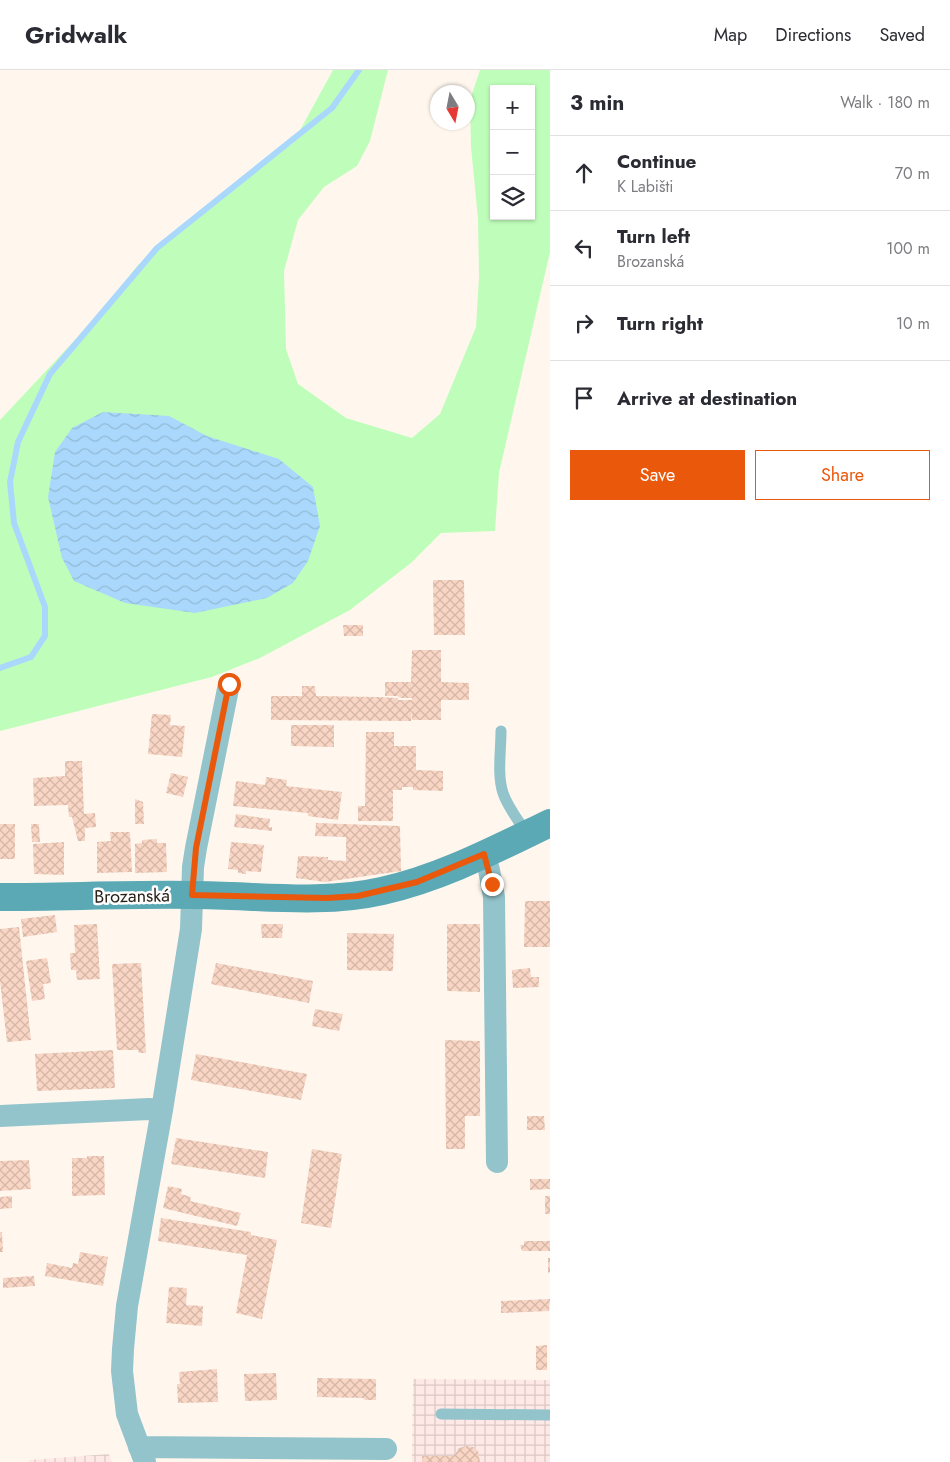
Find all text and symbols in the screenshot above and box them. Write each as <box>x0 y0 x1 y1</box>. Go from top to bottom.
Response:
text: Gridwalk <box>25 17 127 52</box>
text: Map <box>714 22 747 48</box>
text: Directions <box>775 22 851 48</box>
text: Saved <box>879 22 925 48</box>
north arrow <box>430 85 475 130</box>
map controls <box>490 85 535 220</box>
button: + <box>490 85 535 130</box>
text: 3 min <box>570 88 624 118</box>
text: Walk · 180 m <box>840 91 930 114</box>
button: − <box>490 130 535 175</box>
text: Continue <box>617 148 696 175</box>
icon: ahead <box>570 159 598 187</box>
text: 70 m <box>895 162 930 185</box>
button: layers <box>490 175 535 220</box>
text: K Labišti <box>617 175 673 198</box>
text: Turn left <box>617 223 690 250</box>
icon: left <box>570 234 598 262</box>
text: 100 m <box>886 237 930 260</box>
text: Brozanská <box>617 250 684 273</box>
icon: right <box>570 309 598 337</box>
text: Turn right <box>617 310 703 337</box>
text: 10 m <box>896 312 930 335</box>
icon: arrive <box>570 384 598 412</box>
text: Arrive at destination <box>617 385 797 412</box>
button: Save <box>570 450 745 500</box>
button: Share <box>755 450 930 500</box>
route start <box>218 673 241 696</box>
route end <box>481 873 504 896</box>
street label: Brozanská <box>94 882 170 910</box>

